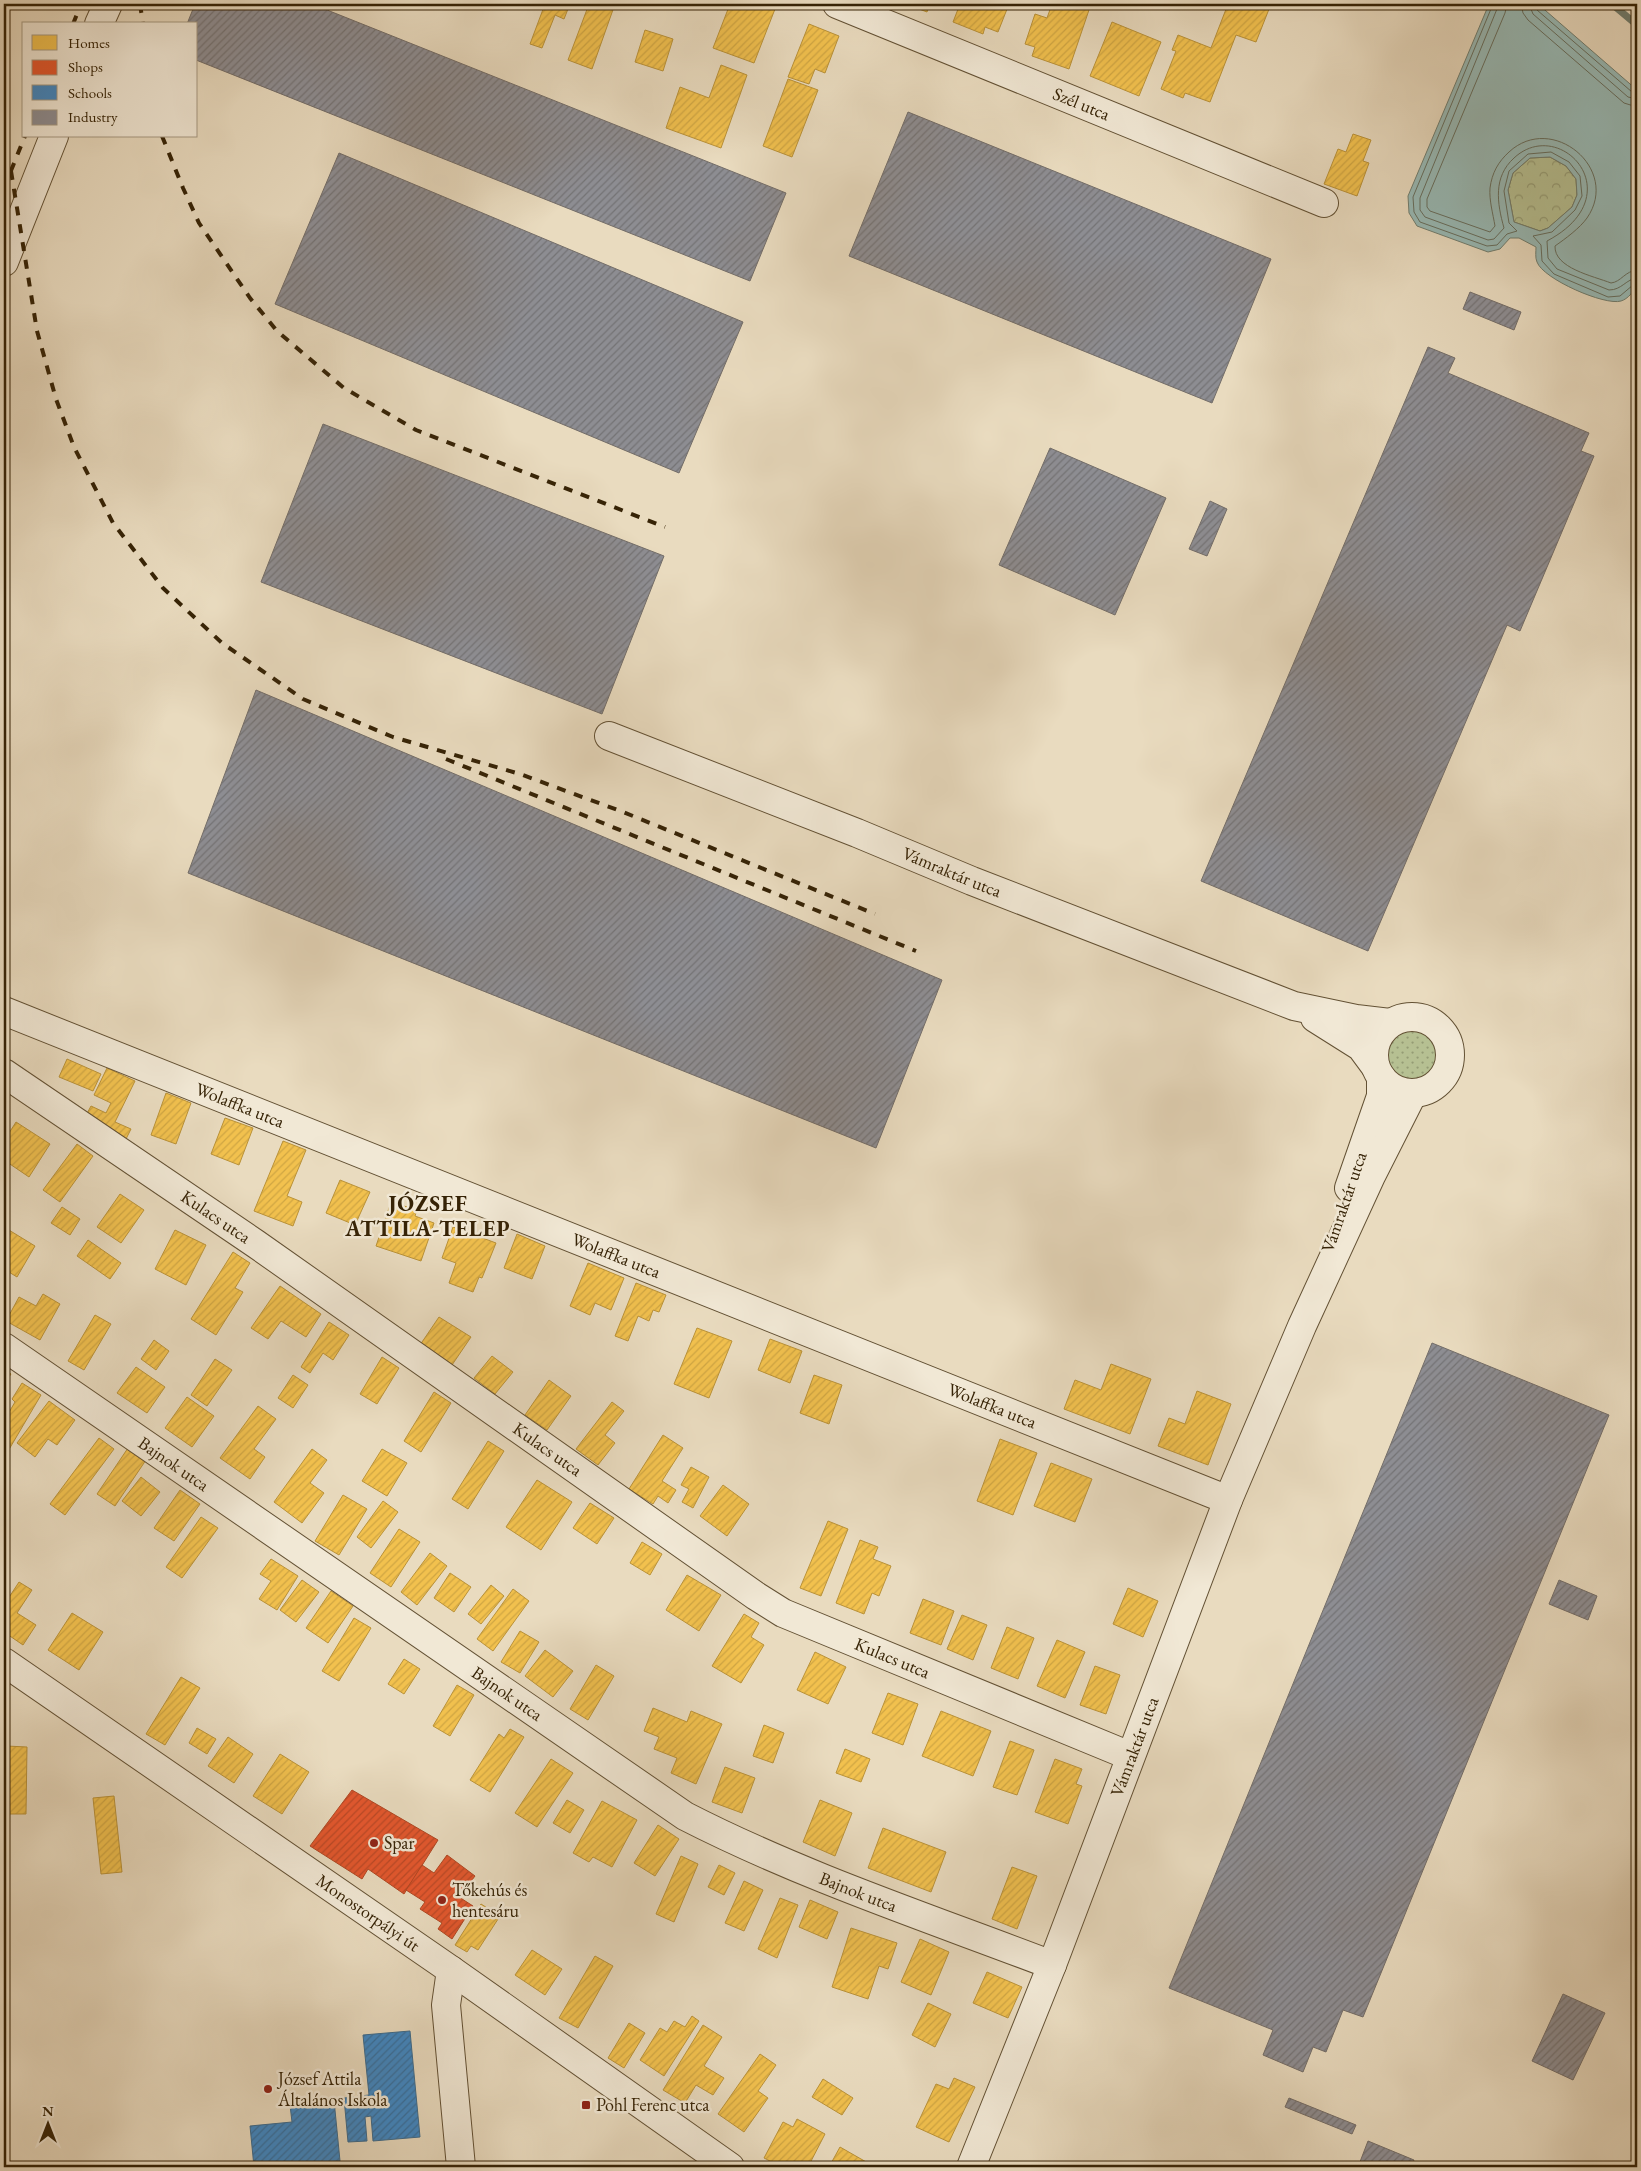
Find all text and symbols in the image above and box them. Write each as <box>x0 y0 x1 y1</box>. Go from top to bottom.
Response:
legend <box>22 22 198 138</box>
text: Homes <box>68 33 110 52</box>
text: Shops <box>68 57 103 76</box>
street label: Szél utca <box>1050 81 1114 126</box>
text: Schools <box>68 83 112 102</box>
text: Industry <box>68 107 118 126</box>
street label: Vámraktár utca <box>899 841 1006 903</box>
street label: Wolaffka utca <box>192 1077 289 1133</box>
street label: Vámraktár utca <box>1316 1148 1372 1255</box>
street label: Kulacs utca <box>177 1185 256 1249</box>
district label: JÓZSEF ATTILA-TELEP <box>344 1189 511 1243</box>
street label: Wolaffka utca <box>568 1227 665 1283</box>
street label: Wolaffka utca <box>944 1377 1041 1434</box>
street label: Kulacs utca <box>509 1417 588 1482</box>
street label: Bajnok utca <box>134 1431 215 1496</box>
street label: Kulacs utca <box>851 1632 934 1684</box>
street label: Bajnok utca <box>467 1661 548 1726</box>
street label: Vámraktár utca <box>1105 1693 1164 1800</box>
place label: Spar <box>384 1831 415 1854</box>
marker: Spar <box>368 1837 380 1849</box>
street label: Bajnok utca <box>816 1866 901 1917</box>
street label: Monostorpályi út <box>312 1869 425 1956</box>
place label: Tőkehús és hentesáru <box>452 1878 527 1922</box>
marker: Tőkehús és hentesáru <box>436 1894 448 1906</box>
place label: József Attila Általános Iskola <box>276 2067 388 2111</box>
marker: József Attila Általános Iskola <box>262 2083 274 2095</box>
place label: Pohl Ferenc utca <box>596 2093 710 2116</box>
north arrow <box>22 2098 72 2148</box>
marker: Pohl Ferenc utca <box>580 2099 592 2111</box>
text: N <box>42 2102 54 2120</box>

